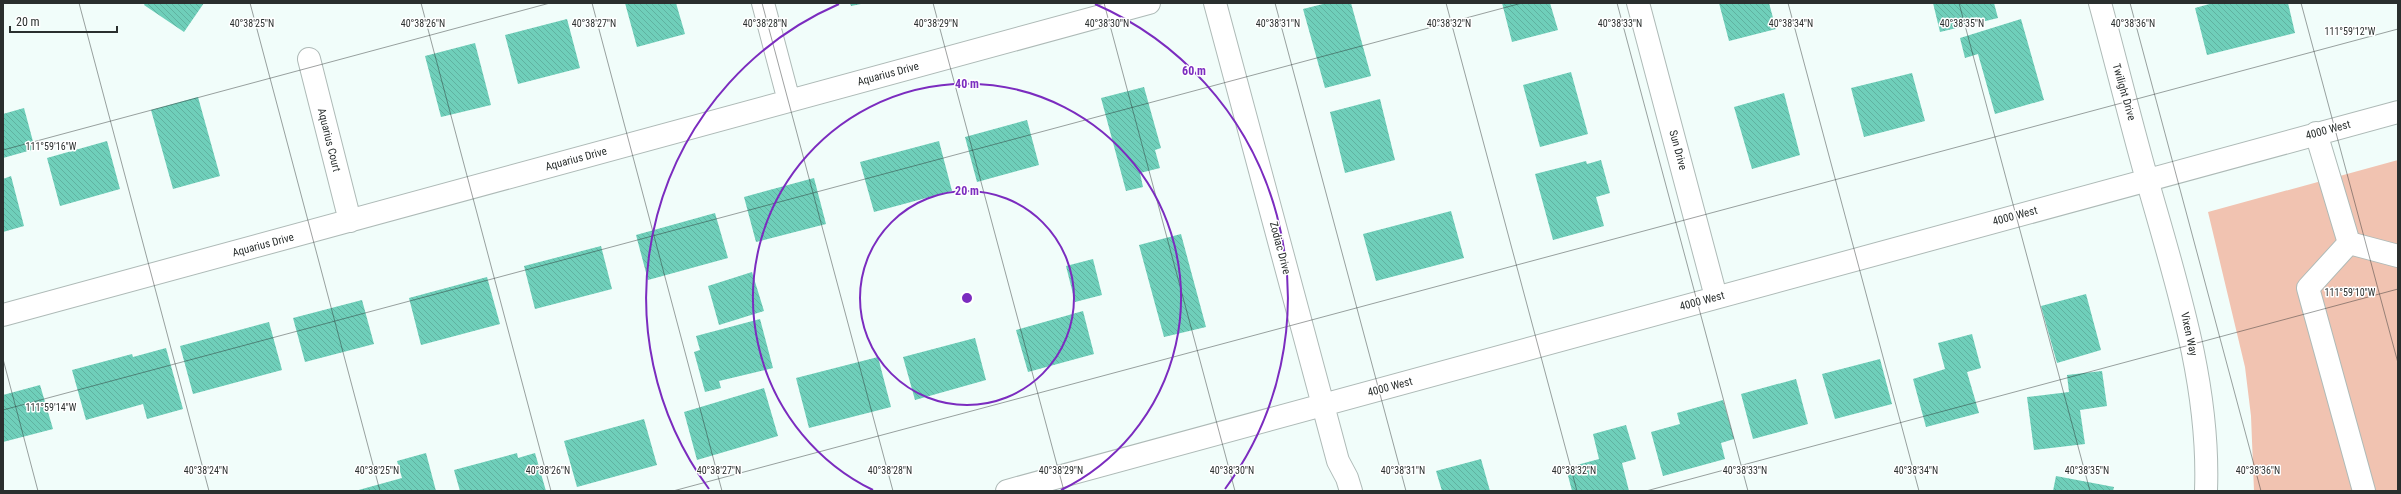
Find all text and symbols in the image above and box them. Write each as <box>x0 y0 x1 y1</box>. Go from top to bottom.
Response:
scale bar <box>10 8 117 34</box>
text: 20 m <box>16 15 40 29</box>
text: 40°38'25"N <box>230 18 274 29</box>
text: 40°38'26"N <box>401 18 445 29</box>
text: 40°38'27"N <box>572 18 616 29</box>
text: 40°38'28"N <box>743 18 787 29</box>
text: 40°38'29"N <box>914 18 958 29</box>
text: 40°38'30"N <box>1085 18 1129 29</box>
text: 40°38'31"N <box>1256 18 1300 29</box>
text: 40°38'32"N <box>1427 18 1471 29</box>
text: 40°38'33"N <box>1598 18 1642 29</box>
text: 40°38'34"N <box>1769 18 1813 29</box>
text: 40°38'35"N <box>1940 18 1984 29</box>
text: 40°38'36"N <box>2111 18 2155 29</box>
text: 111°59'12"W <box>2325 26 2376 37</box>
street label: Aquarius Drive <box>856 60 920 88</box>
street label: Twilight Drive <box>2110 62 2138 122</box>
text: 60 m <box>1182 64 1206 78</box>
text: 40 m <box>955 77 979 91</box>
street label: Aquarius Court <box>315 107 343 173</box>
street label: 4000 West <box>2304 118 2352 142</box>
street label: Sun Drive <box>1666 129 1690 171</box>
text: 111°59'16"W <box>26 141 77 152</box>
street label: Aquarius Drive <box>544 145 608 173</box>
text: 20 m <box>955 184 979 198</box>
street label: 4000 West <box>1991 204 2039 228</box>
street label: Zodiac Drive <box>1267 220 1293 276</box>
street label: Aquarius Drive <box>231 231 295 259</box>
text: 111°59'10"W <box>2325 287 2376 298</box>
street label: 4000 West <box>1678 289 1726 313</box>
centre of rings <box>960 291 974 305</box>
street label: Vixen Way <box>2178 311 2200 357</box>
street label: 4000 West <box>1366 375 1414 399</box>
text: 111°59'14"W <box>26 402 77 413</box>
text: 40°38'24"N <box>184 465 228 476</box>
text: 40°38'25"N <box>355 465 399 476</box>
text: 40°38'26"N <box>526 465 570 476</box>
text: 40°38'27"N <box>697 465 741 476</box>
text: 40°38'28"N <box>868 465 912 476</box>
text: 40°38'29"N <box>1039 465 1083 476</box>
text: 40°38'30"N <box>1210 465 1254 476</box>
text: 40°38'31"N <box>1381 465 1425 476</box>
text: 40°38'32"N <box>1552 465 1596 476</box>
text: 40°38'33"N <box>1723 465 1767 476</box>
text: 40°38'34"N <box>1894 465 1938 476</box>
text: 40°38'35"N <box>2065 465 2109 476</box>
text: 40°38'36"N <box>2236 465 2280 476</box>

